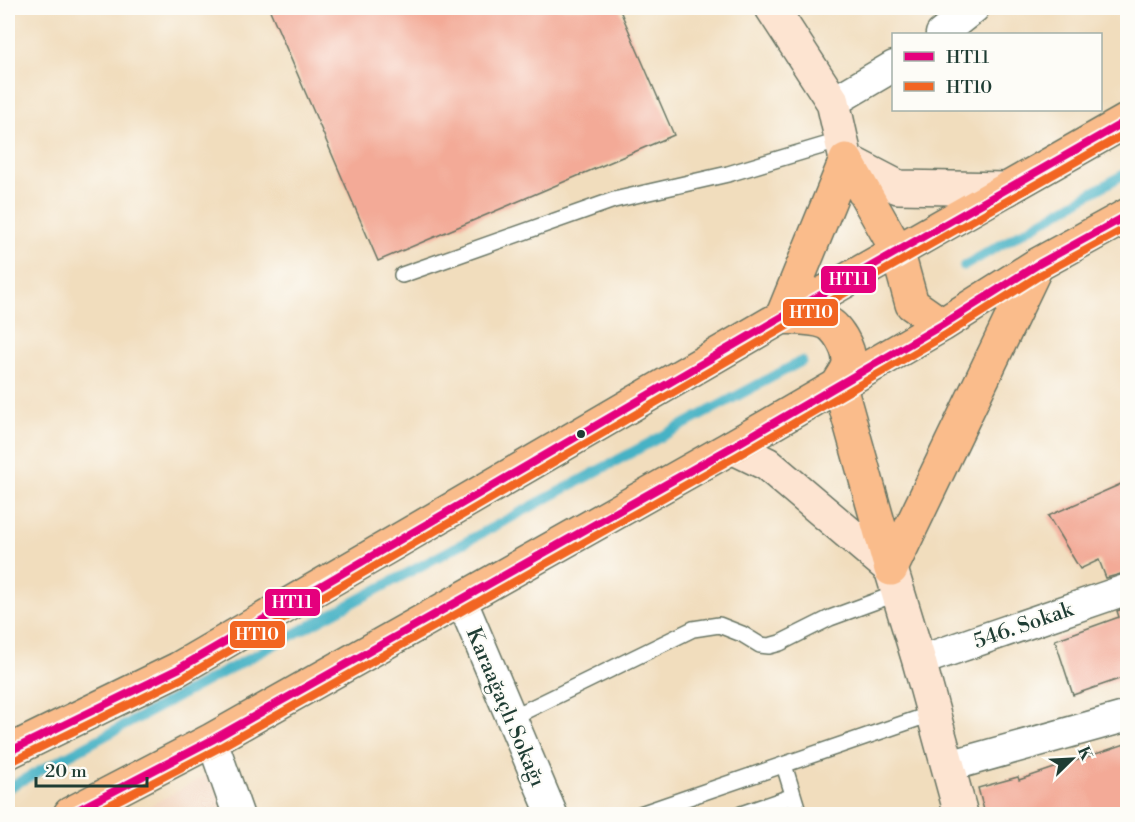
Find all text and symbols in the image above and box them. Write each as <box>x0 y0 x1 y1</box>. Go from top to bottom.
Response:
legend <box>892 33 1102 111</box>
text: HT11 <box>946 46 989 69</box>
text: HT10 <box>946 76 992 99</box>
line badge: HT11 <box>820 265 877 294</box>
text: HT11 <box>829 270 870 290</box>
line badge: HT10 <box>782 298 839 327</box>
text: HT10 <box>789 303 833 323</box>
unlabelled marker <box>575 428 587 440</box>
line badge: HT11 <box>264 588 321 617</box>
text: HT11 <box>272 593 313 613</box>
street label: 546. Sokak <box>970 596 1077 655</box>
line badge: HT10 <box>229 620 286 649</box>
street label: Karaağaçlı Sokağı <box>460 624 550 791</box>
text: HT10 <box>235 625 279 645</box>
north arrow <box>1042 729 1102 789</box>
text: K <box>1073 743 1097 764</box>
scale bar <box>36 750 147 788</box>
text: 20 m <box>45 760 87 783</box>

